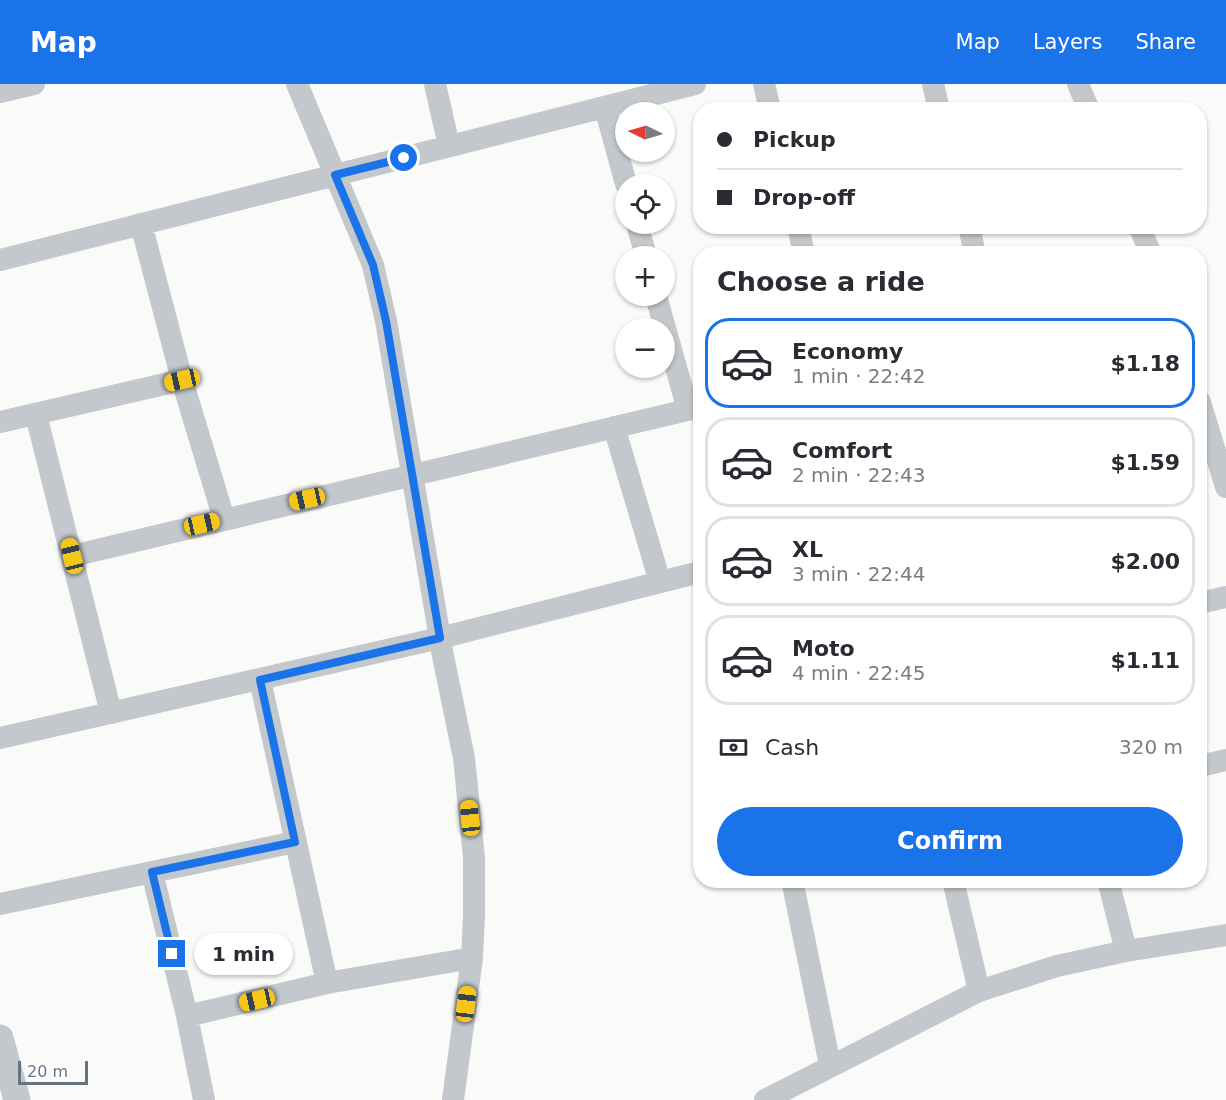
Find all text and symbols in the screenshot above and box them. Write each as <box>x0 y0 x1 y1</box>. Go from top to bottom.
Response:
text: Map <box>30 26 97 59</box>
text: Map <box>956 30 1000 54</box>
text: Layers <box>1033 30 1102 54</box>
text: Share <box>1135 30 1196 54</box>
north arrow <box>615 102 675 162</box>
map controls <box>615 102 675 378</box>
text: Pickup <box>753 127 836 152</box>
route start <box>390 144 417 171</box>
button: locate <box>615 174 675 234</box>
text: Drop-off <box>753 185 855 210</box>
button: + <box>615 246 675 306</box>
text: Choose a ride <box>717 266 925 297</box>
button: − <box>615 318 675 378</box>
icon: car <box>720 336 774 390</box>
text: Economy <box>792 339 903 364</box>
text: $1.18 <box>1110 351 1180 376</box>
text: 1 min · 22:42 <box>792 364 926 388</box>
car <box>162 367 202 393</box>
icon: car <box>720 435 774 489</box>
text: Comfort <box>792 438 892 463</box>
text: $1.59 <box>1110 450 1180 475</box>
text: 2 min · 22:43 <box>792 463 926 487</box>
car <box>287 486 327 512</box>
car <box>182 511 222 537</box>
icon: car <box>720 534 774 588</box>
car <box>59 536 85 576</box>
text: XL <box>792 537 823 562</box>
text: $2.00 <box>1110 549 1180 574</box>
text: 3 min · 22:44 <box>792 562 926 586</box>
icon: car <box>720 633 774 687</box>
text: Moto <box>792 636 855 661</box>
text: $1.11 <box>1110 648 1180 673</box>
text: 4 min · 22:45 <box>792 661 926 685</box>
icon: cash <box>717 731 750 764</box>
text: Cash <box>765 735 819 760</box>
text: 320 m <box>1119 735 1183 759</box>
car <box>459 799 481 837</box>
button: Confirm <box>717 807 1183 876</box>
callout: 1 min <box>193 933 292 975</box>
route end <box>158 940 185 967</box>
text: 1 min <box>212 942 275 966</box>
car <box>455 985 477 1023</box>
car <box>237 987 277 1013</box>
scale bar <box>18 1058 88 1086</box>
text: 20 m <box>27 1062 68 1081</box>

